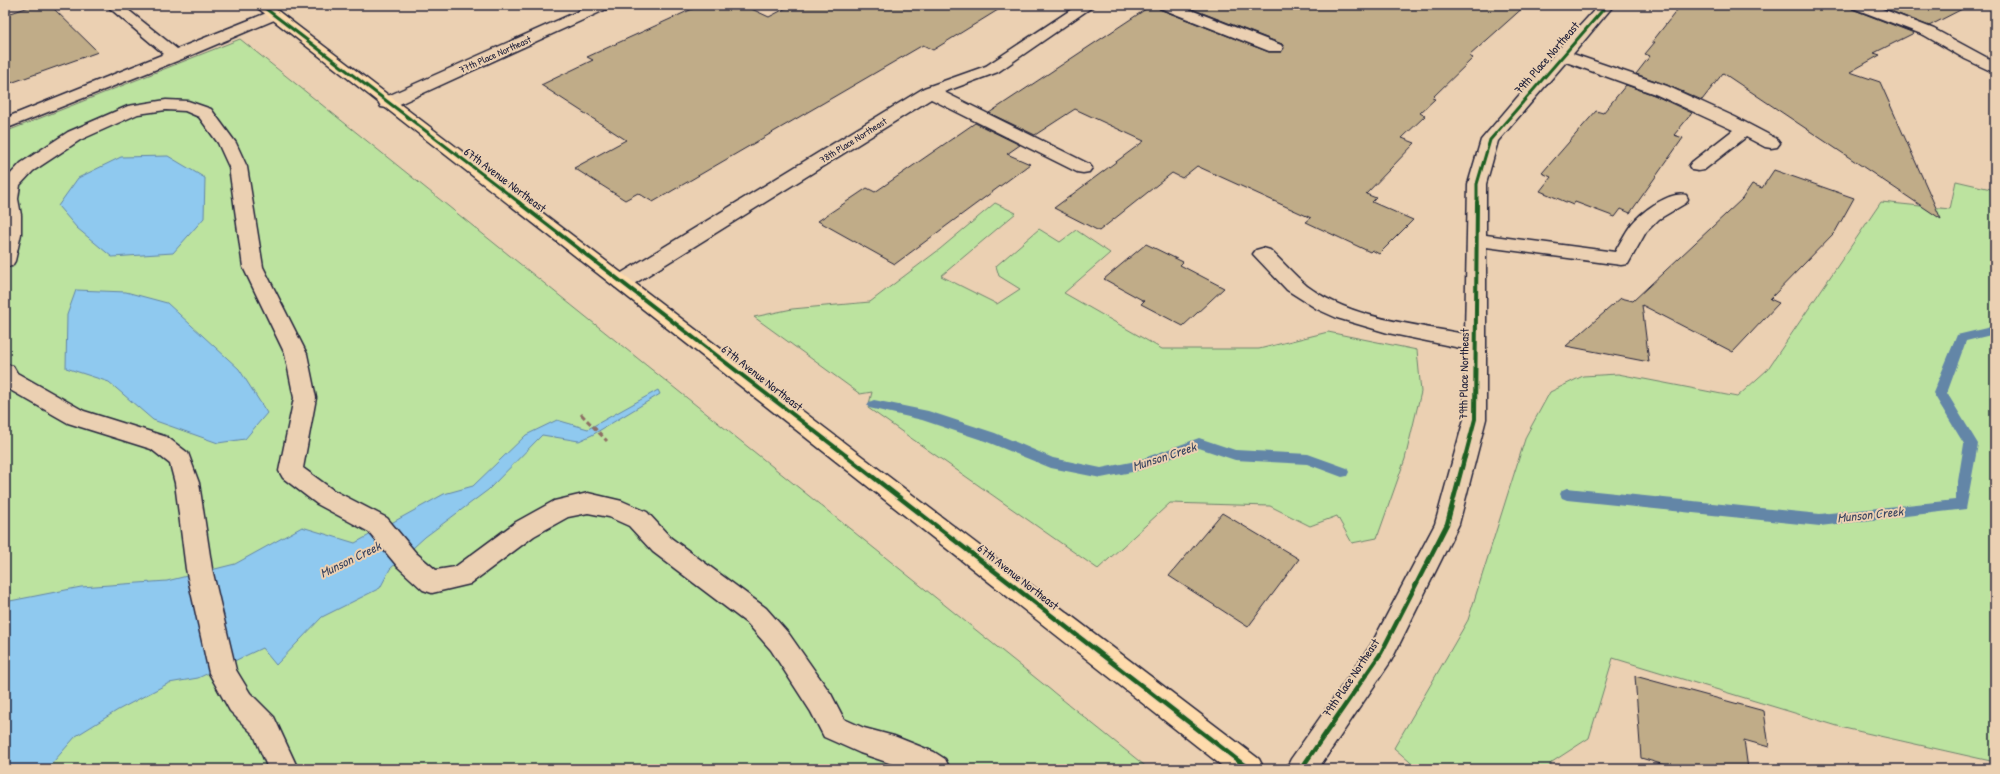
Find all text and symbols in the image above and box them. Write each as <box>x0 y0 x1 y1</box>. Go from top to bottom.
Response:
street label: 79th Place Northeast <box>1510 17 1584 98</box>
street label: 77th Place Northeast <box>457 33 534 76</box>
street label: 78th Place Northeast <box>817 114 890 166</box>
street label: 67th Avenue Northeast <box>461 143 551 217</box>
street label: 79th Place Northeast <box>1454 327 1473 420</box>
street label: 67th Avenue Northeast <box>718 340 807 415</box>
water label: Munson Creek <box>1130 437 1200 475</box>
water label: Munson Creek <box>1836 501 1905 526</box>
water label: Munson Creek <box>316 536 385 582</box>
street label: 67th Avenue Northeast <box>974 539 1063 614</box>
street label: 79th Place Northeast <box>1318 634 1384 720</box>

